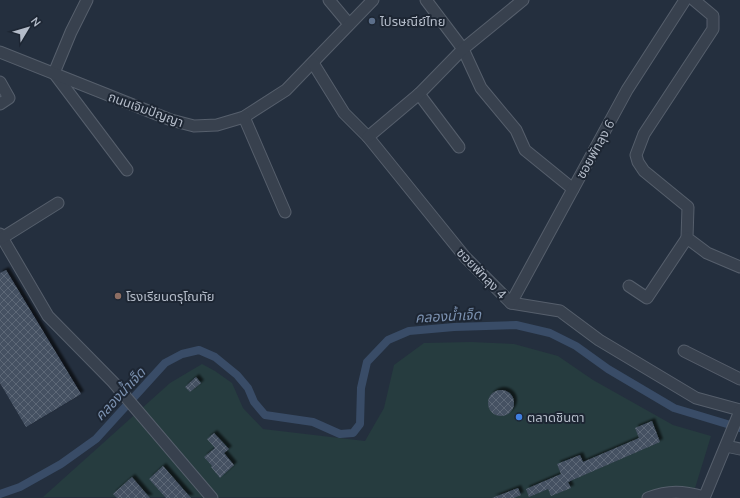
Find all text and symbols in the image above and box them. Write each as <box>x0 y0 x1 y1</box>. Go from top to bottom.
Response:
north arrow <box>8 8 48 48</box>
place label: ไปรษณีย์ไทย <box>379 13 445 31</box>
text: N <box>27 14 44 30</box>
marker: ไปรษณีย์ไทย <box>367 16 377 26</box>
street label: ถนนเจิมปัญญา <box>106 88 186 132</box>
street label: ซอยพัทลุง 6 <box>572 117 620 182</box>
street label: ซอยพัทลุง 4 <box>452 244 510 303</box>
place label: โรงเรียนดรุโณทัย <box>126 288 215 306</box>
marker: โรงเรียนดรุโณทัย <box>113 291 123 301</box>
water label: คลองน้ำเจ็ด <box>414 304 482 328</box>
water label: คลองน้ำเจ็ด <box>90 363 150 425</box>
place label: ตลาดชินตา <box>527 409 585 427</box>
marker: ตลาดชินตา <box>514 412 524 422</box>

